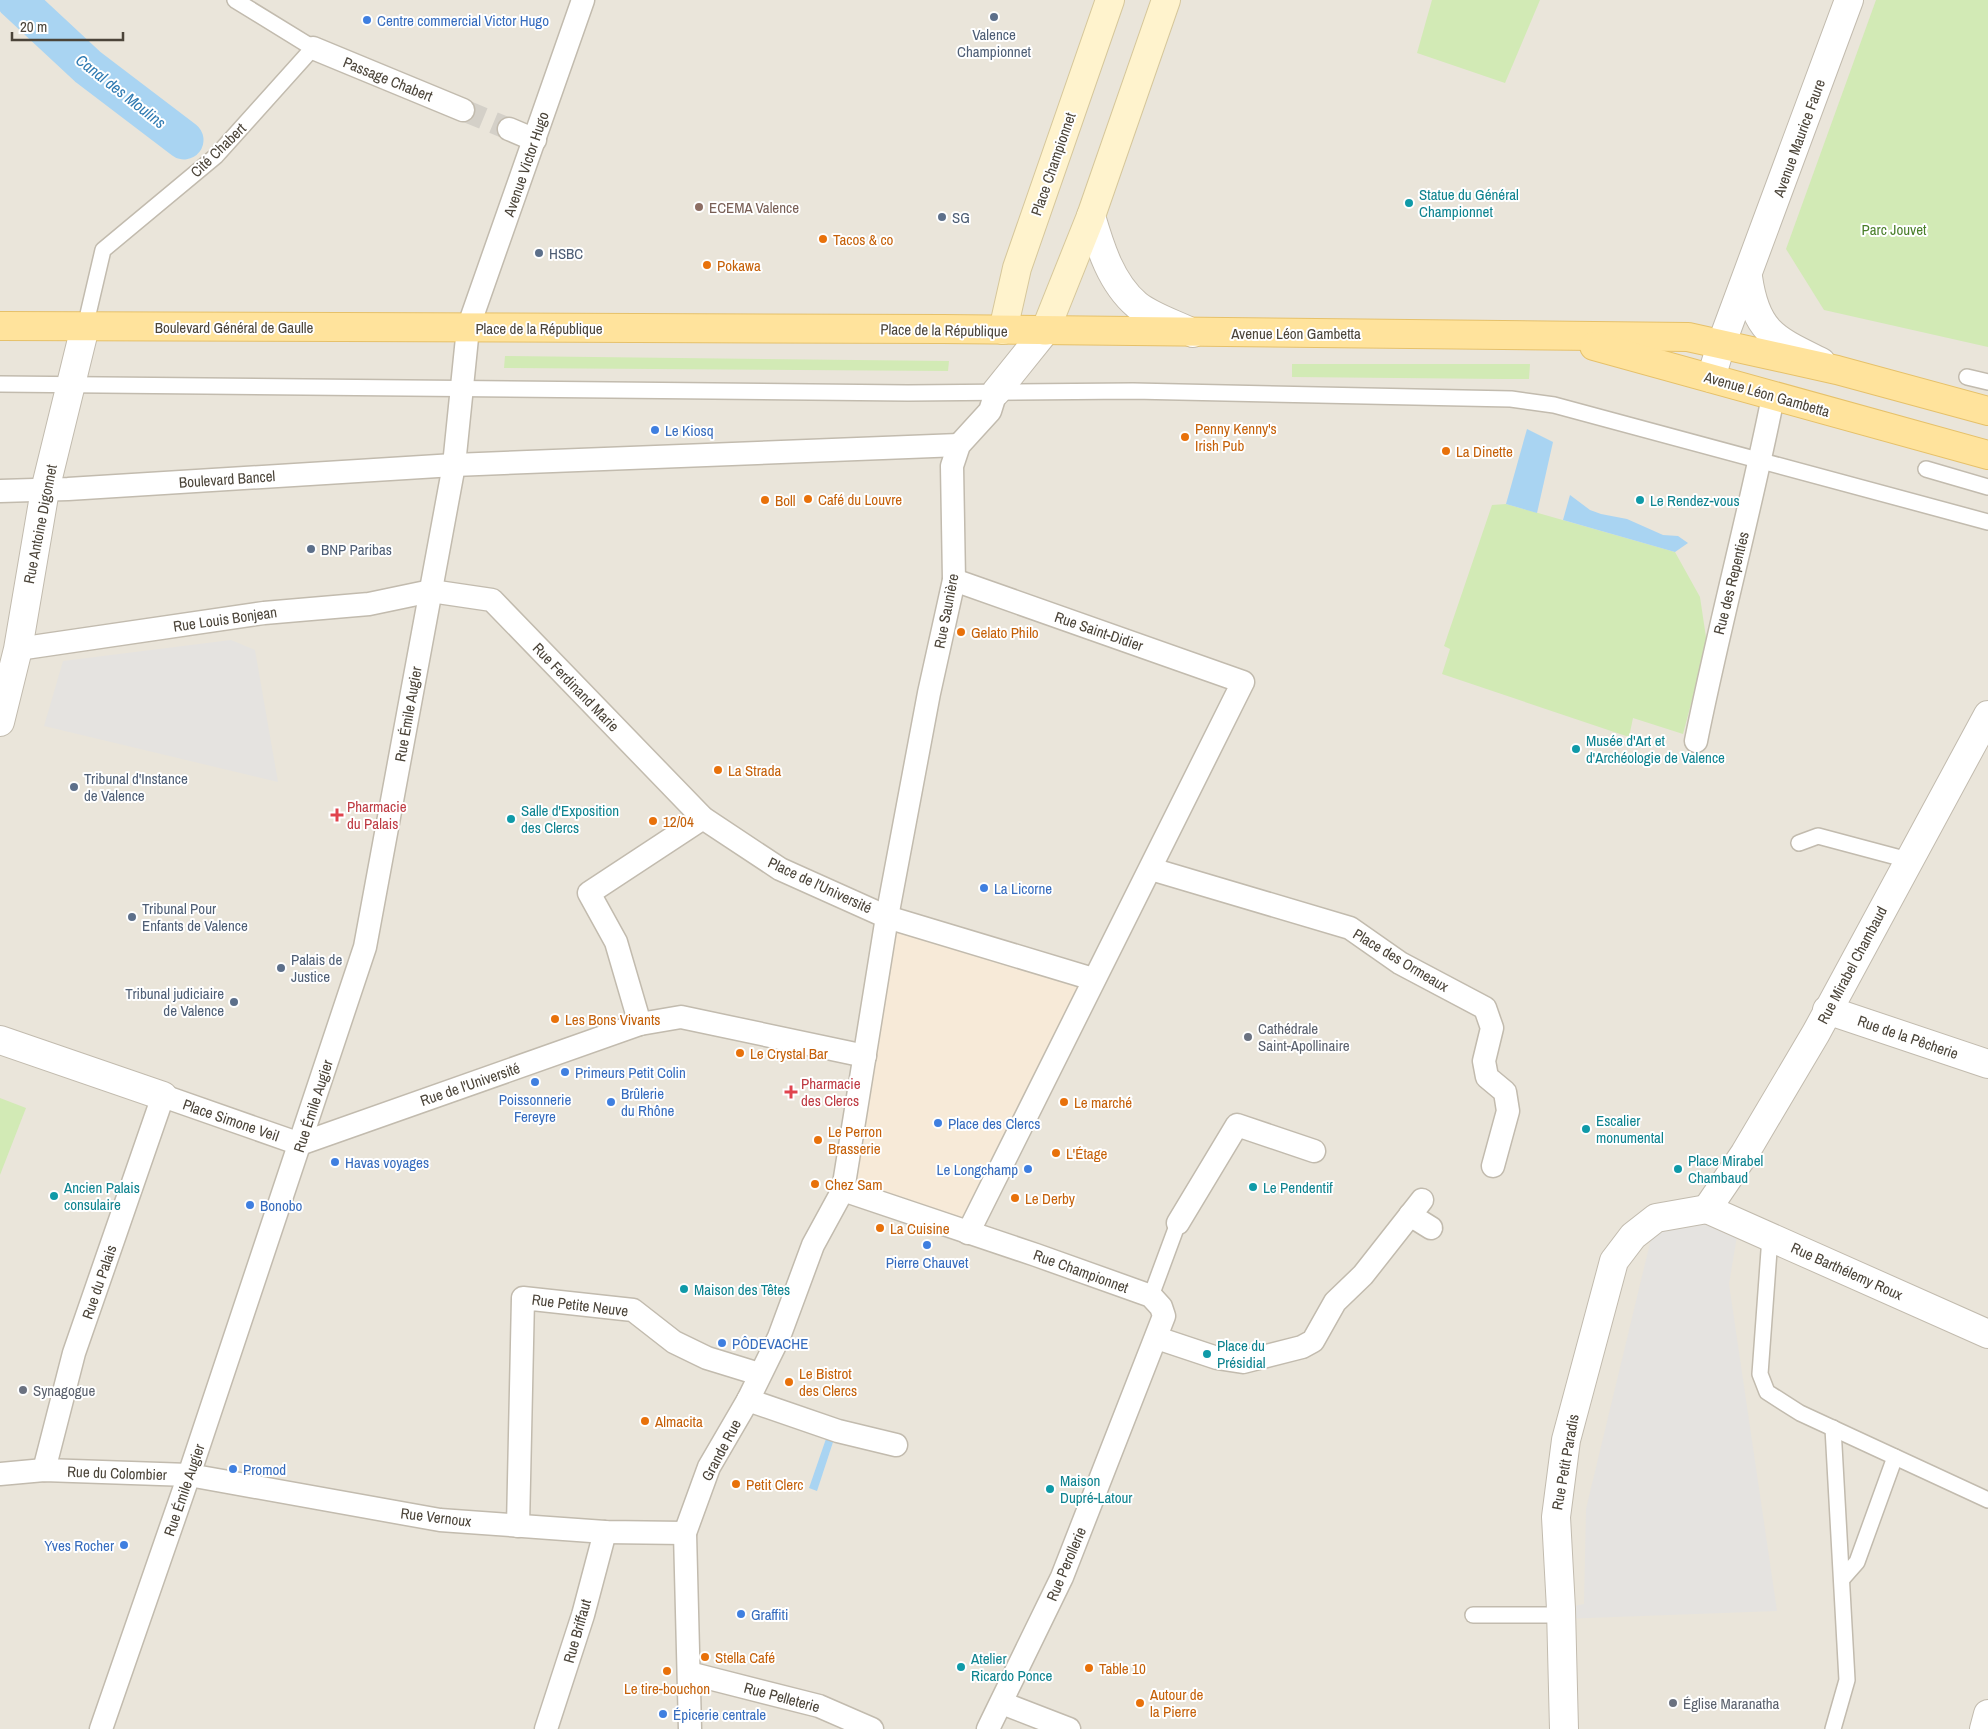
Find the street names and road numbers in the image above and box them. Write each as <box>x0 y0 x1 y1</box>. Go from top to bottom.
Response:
street label: Passage Chabert <box>340 51 437 107</box>
street label: Avenue Maurice Faure <box>1768 76 1830 201</box>
street label: Avenue Victor Hugo <box>498 109 554 220</box>
street label: Place Championnet <box>1025 109 1081 218</box>
street label: Cité Chabert <box>186 118 251 182</box>
street label: Boulevard Général de Gaulle <box>155 317 313 338</box>
street label: Place de la République <box>475 318 603 339</box>
street label: Place de la République <box>880 318 1008 342</box>
street label: Avenue Léon Gambetta <box>1230 323 1361 344</box>
street label: Avenue Léon Gambetta <box>1701 366 1832 422</box>
street label: Rue Antoine Digonnet <box>18 462 62 585</box>
street label: Boulevard Bancel <box>178 465 276 493</box>
street label: Rue des Repenties <box>1708 529 1754 637</box>
street label: Rue Saunière <box>928 572 964 650</box>
street label: Rue Louis Bonjean <box>172 601 278 637</box>
street label: Rue Saint-Didier <box>1052 606 1146 656</box>
street label: Rue Ferdinand Marie <box>528 638 624 736</box>
street label: Rue Émile Augier <box>389 665 427 763</box>
street label: Place de l'Université <box>765 852 876 918</box>
street label: Rue Mirabel Chambaud <box>1812 902 1892 1028</box>
street label: Place des Ormeaux <box>1349 923 1453 997</box>
street label: Rue de la Pêcherie <box>1855 1010 1961 1064</box>
street label: Rue Émile Augier <box>288 1057 338 1155</box>
street label: Rue de l'Université <box>417 1057 523 1111</box>
street label: Place Simone Veil <box>180 1094 282 1146</box>
street label: Rue Barthélemy Roux <box>1788 1237 1907 1305</box>
street label: Rue du Palais <box>76 1242 122 1322</box>
street label: Rue Championnet <box>1031 1244 1132 1298</box>
street label: Rue Petite Neuve <box>531 1289 630 1321</box>
street label: Rue Petit Paradis <box>1546 1412 1584 1512</box>
street label: Grande Rue <box>696 1415 746 1485</box>
street label: Rue Émile Augier <box>158 1441 210 1539</box>
street label: Rue du Colombier <box>67 1461 167 1485</box>
street label: Rue Vernoux <box>399 1502 473 1532</box>
street label: Rue Perollerie <box>1041 1524 1091 1604</box>
street label: Rue Briffaut <box>558 1596 596 1665</box>
street label: Rue Pelleterie <box>742 1677 823 1717</box>

